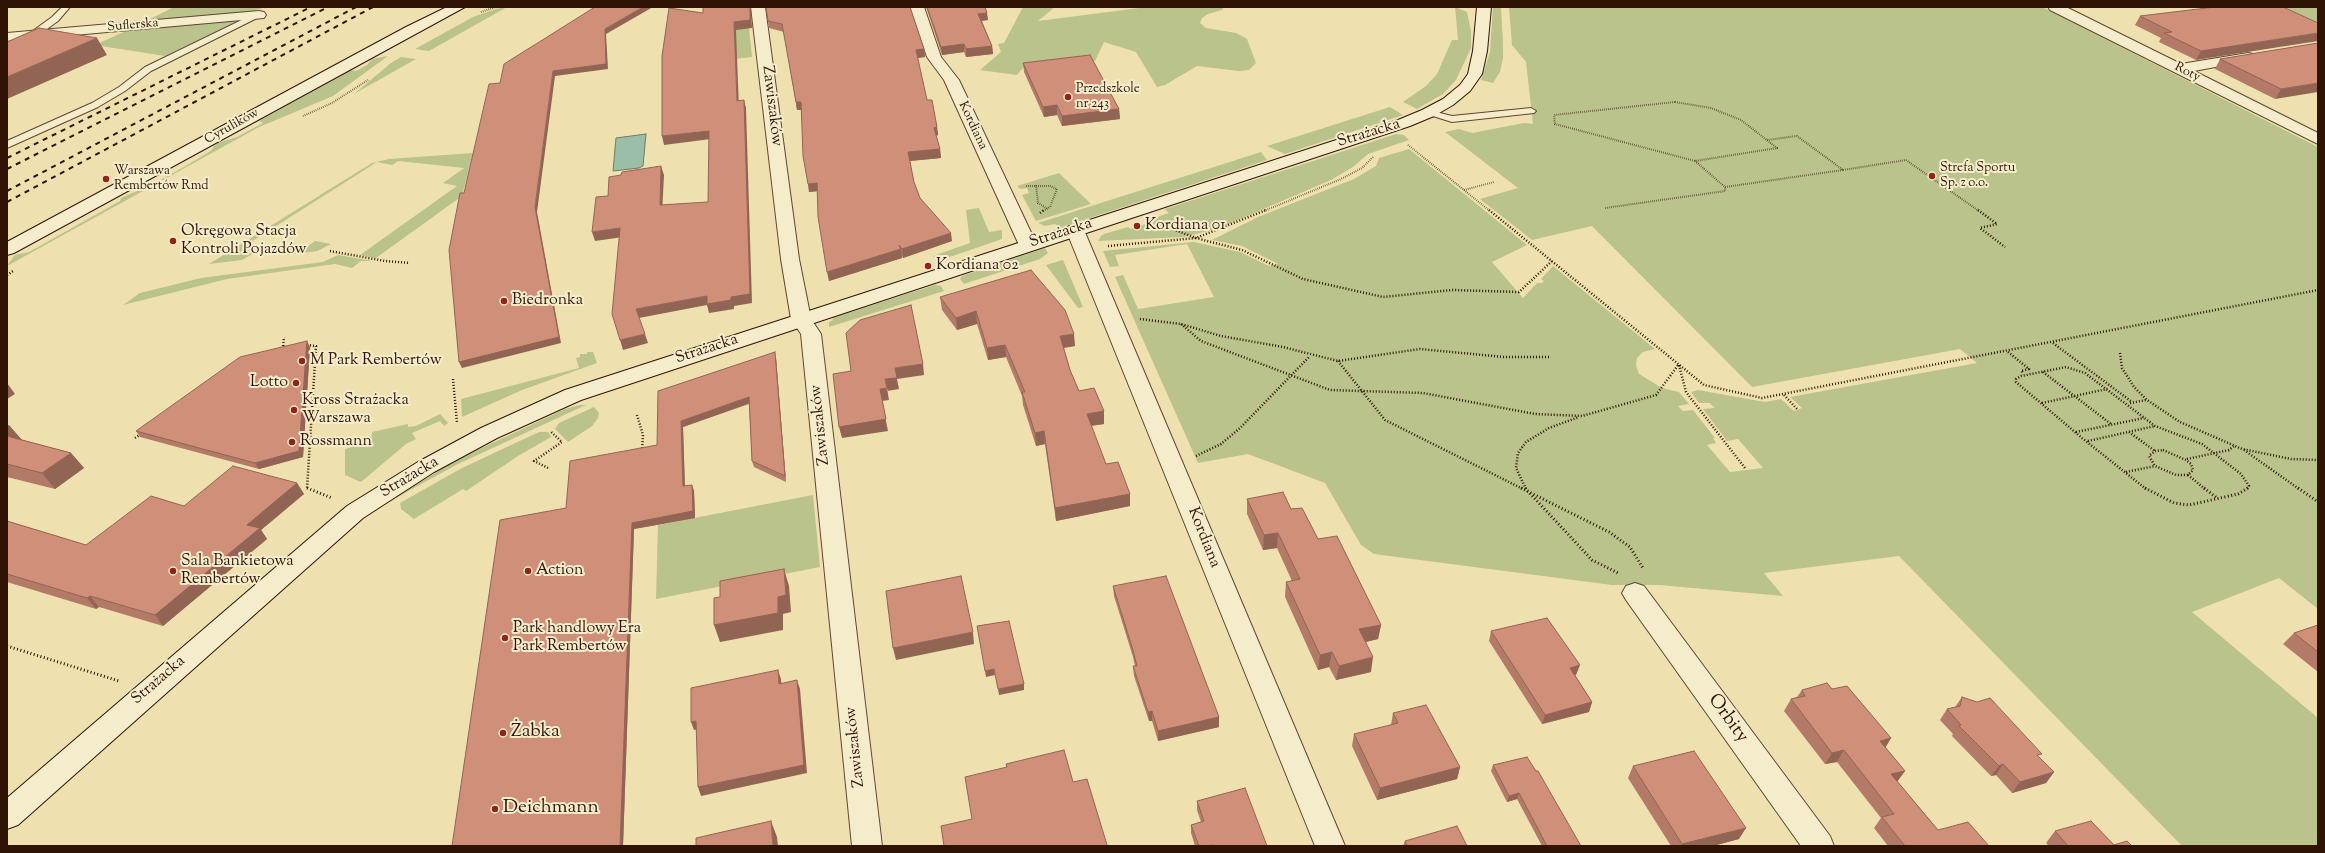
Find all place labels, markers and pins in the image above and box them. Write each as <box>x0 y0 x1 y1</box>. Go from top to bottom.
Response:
place label: Przedszkole nr 243 <box>1076 82 1140 113</box>
marker: Przedszkole nr 243 <box>1063 92 1073 102</box>
place label: Strefa Sportu Sp. z o.o. <box>1940 161 2015 192</box>
place label: Warszawa Rembertów Rmd <box>114 164 209 195</box>
marker: Strefa Sportu Sp. z o.o. <box>1927 171 1937 181</box>
marker: Warszawa Rembertów Rmd <box>101 174 111 184</box>
place label: Kordiana 01 <box>1145 216 1226 236</box>
marker: Kordiana 01 <box>1132 221 1142 231</box>
place label: Okręgowa Stacja Kontroli Pojazdów <box>181 222 306 260</box>
marker: Okręgowa Stacja Kontroli Pojazdów <box>168 236 178 246</box>
place label: Kordiana 02 <box>936 256 1019 276</box>
marker: Kordiana 02 <box>923 261 933 271</box>
place label: Biedronka <box>512 291 583 311</box>
marker: Biedronka <box>499 296 509 306</box>
place label: M Park Rembertów <box>310 351 442 371</box>
marker: M Park Rembertów <box>297 356 307 366</box>
place label: Lotto <box>250 373 288 393</box>
marker: Lotto <box>291 378 301 388</box>
place label: Kross Strażacka Warszawa <box>302 391 409 429</box>
marker: Kross Strażacka Warszawa <box>289 405 299 415</box>
place label: Rossmann <box>300 432 372 452</box>
marker: Rossmann <box>287 437 297 447</box>
place label: Sala Bankietowa Rembertów <box>181 552 294 590</box>
place label: Action <box>536 561 584 581</box>
marker: Sala Bankietowa Rembertów <box>168 566 178 576</box>
marker: Action <box>523 566 533 576</box>
place label: Park handlowy Era Park Rembertów <box>513 619 641 657</box>
marker: Park handlowy Era Park Rembertów <box>500 633 510 643</box>
place label: Żabka <box>511 722 560 744</box>
marker: Żabka <box>498 728 508 738</box>
place label: Deichmann <box>503 798 599 820</box>
marker: Deichmann <box>490 804 500 814</box>

